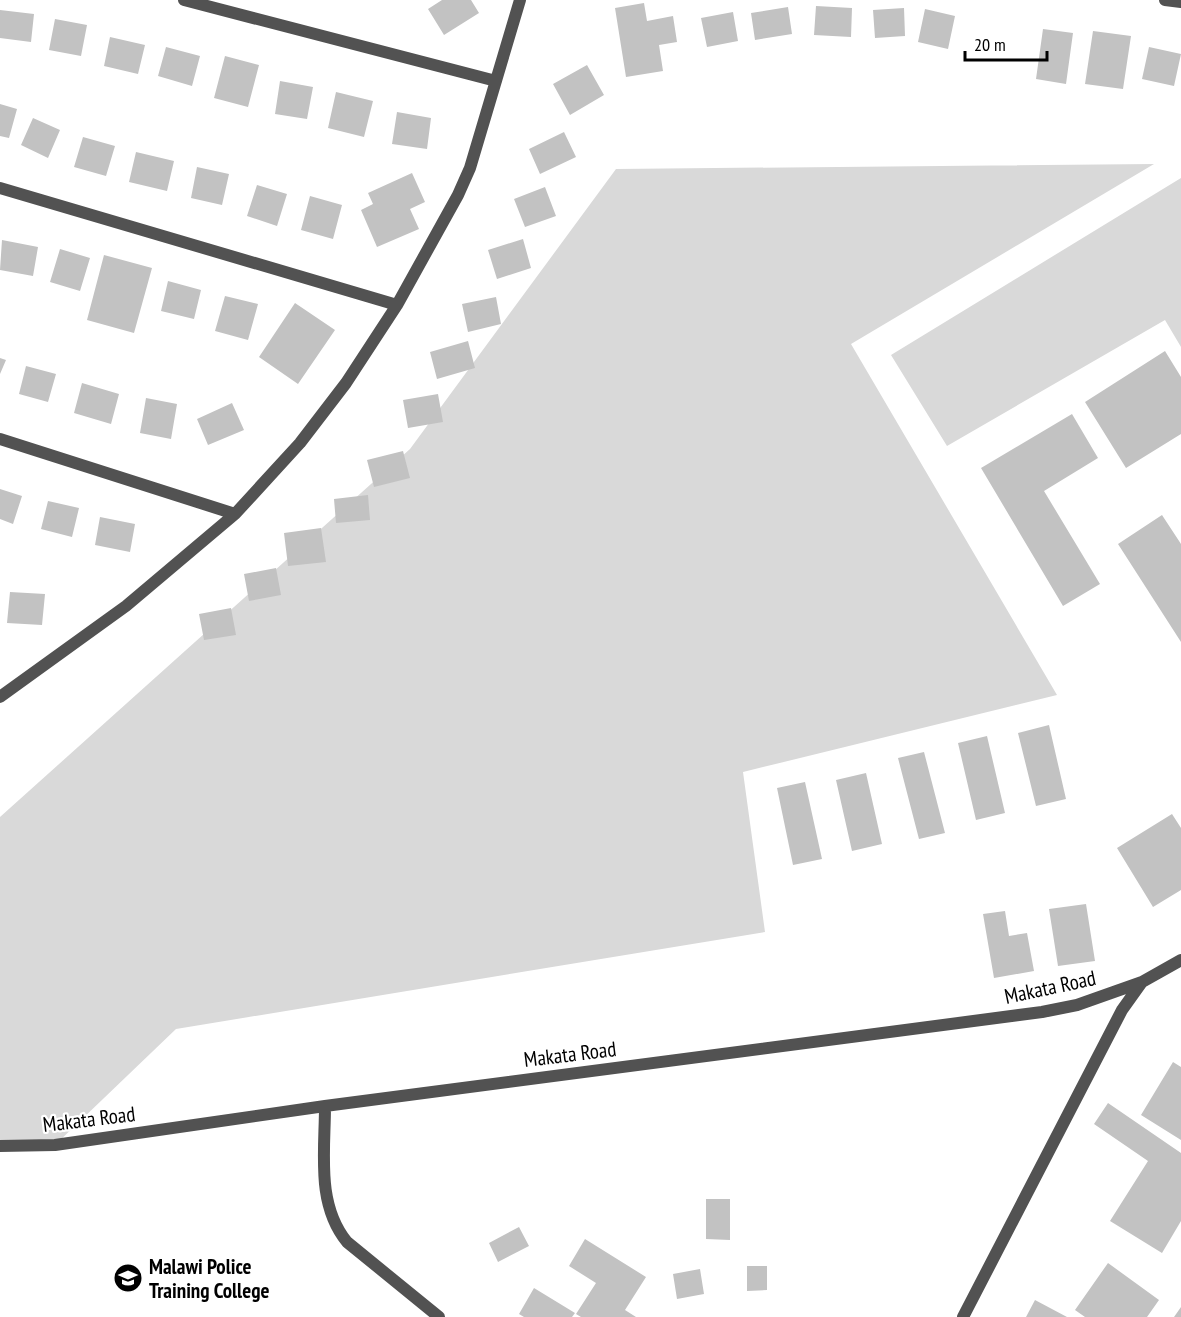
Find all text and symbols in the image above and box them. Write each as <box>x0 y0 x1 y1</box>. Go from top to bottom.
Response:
scale bar <box>965 24 1048 62</box>
text: 20 m <box>974 33 1006 56</box>
street label: Makata Road <box>1002 964 1098 1010</box>
street label: Makata Road <box>522 1035 618 1073</box>
street label: Makata Road <box>41 1100 137 1138</box>
place label: Malawi Police Training College <box>149 1253 269 1304</box>
school or university icon: Malawi Police Training College <box>112 1262 144 1294</box>

